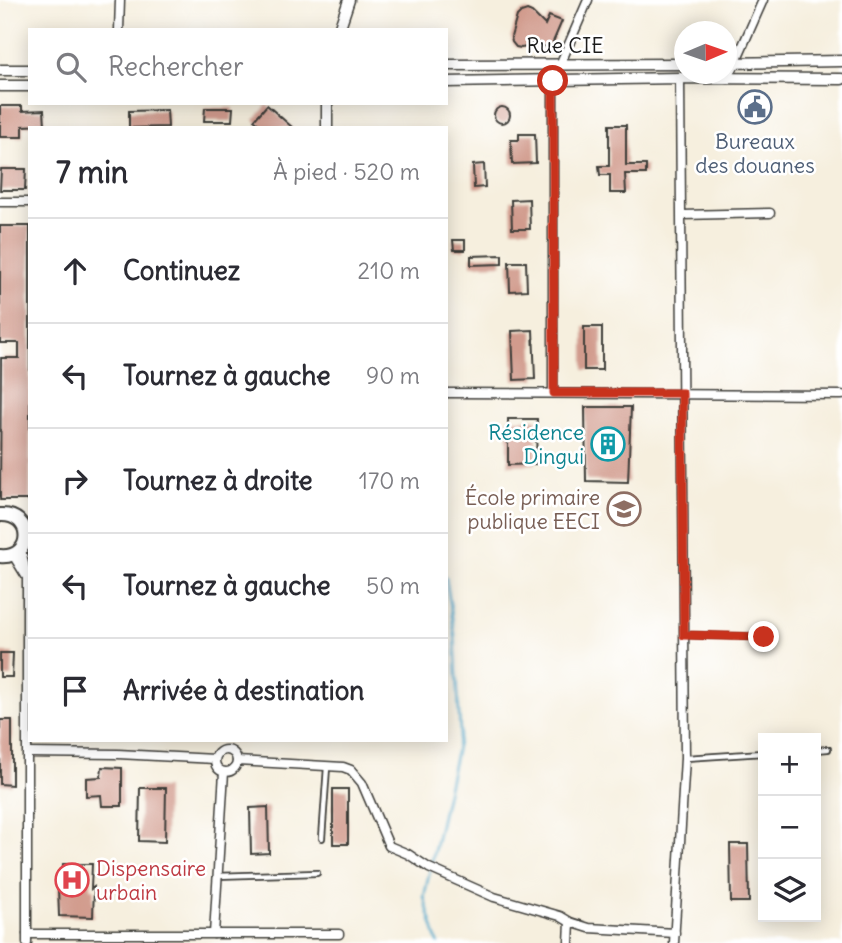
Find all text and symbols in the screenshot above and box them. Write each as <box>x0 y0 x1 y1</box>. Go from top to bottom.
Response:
north arrow <box>674 21 737 84</box>
search box <box>28 28 448 105</box>
street label: Rue CIE <box>526 32 604 59</box>
icon: search <box>52 48 90 86</box>
text: Rechercher <box>108 50 244 83</box>
route start <box>537 65 568 96</box>
public building icon: Bureaux des douanes <box>736 88 774 126</box>
place label: Bureaux des douanes <box>695 128 815 179</box>
text: 7 min <box>56 153 128 191</box>
text: À pied · 520 m <box>273 157 420 186</box>
icon: ahead <box>56 252 94 290</box>
text: Continuez <box>123 254 240 287</box>
text: 210 m <box>357 256 420 285</box>
icon: left <box>56 357 94 395</box>
text: Tournez à gauche <box>123 359 331 392</box>
text: 90 m <box>366 361 420 390</box>
place label: Résidence Dingui <box>488 419 584 470</box>
building icon: Résidence Dingui <box>589 425 627 463</box>
icon: right <box>56 462 94 500</box>
text: Tournez à droite <box>123 464 313 497</box>
text: 170 m <box>359 466 420 495</box>
place label: École primaire publique EECI <box>465 484 600 535</box>
school or university icon: École primaire publique EECI <box>605 490 643 528</box>
icon: left <box>56 567 94 605</box>
text: Tournez à gauche <box>123 569 331 602</box>
text: 50 m <box>366 571 420 600</box>
route end <box>748 621 779 652</box>
icon: arrive <box>56 672 94 710</box>
text: Arrivée à destination <box>123 674 364 707</box>
map controls <box>758 733 821 922</box>
button: + <box>758 733 821 796</box>
button: − <box>758 796 821 859</box>
place label: Dispensaire urbain <box>96 855 206 906</box>
button: layers <box>758 859 821 922</box>
hospital icon: Dispensaire urbain <box>53 861 91 899</box>

